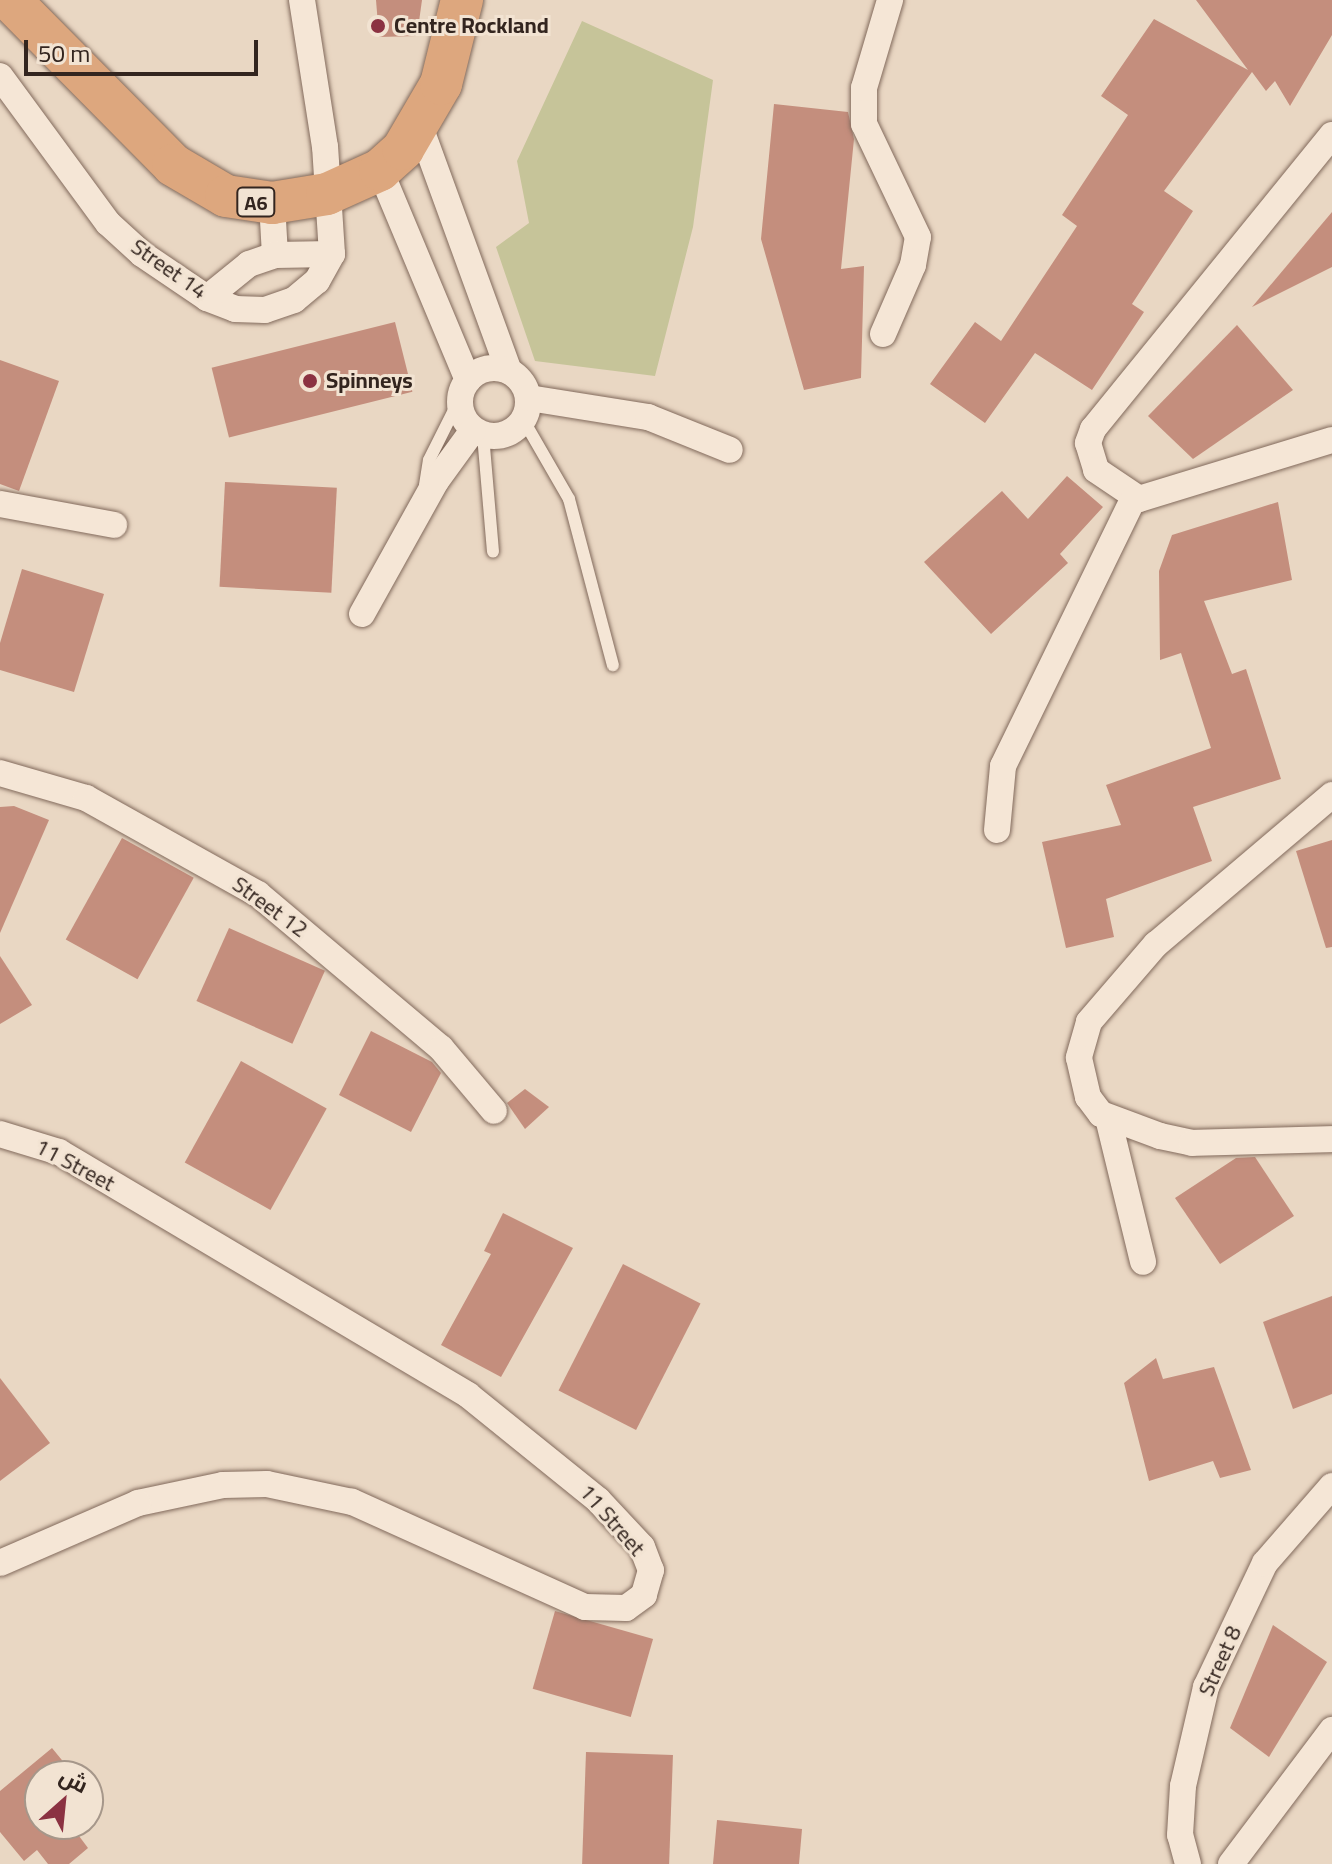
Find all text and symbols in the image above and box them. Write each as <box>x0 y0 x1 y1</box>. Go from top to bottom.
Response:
place label: Centre Rockland <box>394 13 549 39</box>
marker: Centre Rockland <box>369 17 387 35</box>
scale bar <box>28 24 262 74</box>
text: 50 m <box>38 31 90 76</box>
road number: A6 <box>236 186 276 218</box>
street label: Street 14 <box>126 233 212 305</box>
place label: Spinneys <box>326 368 413 394</box>
marker: Spinneys <box>301 372 319 390</box>
street label: Street 12 <box>227 871 313 943</box>
street label: 11 Street <box>31 1133 119 1197</box>
street label: 11 Street <box>574 1479 650 1561</box>
street label: Street 8 <box>1193 1622 1247 1700</box>
text: ش <box>52 1755 96 1806</box>
north arrow <box>24 1760 104 1840</box>

